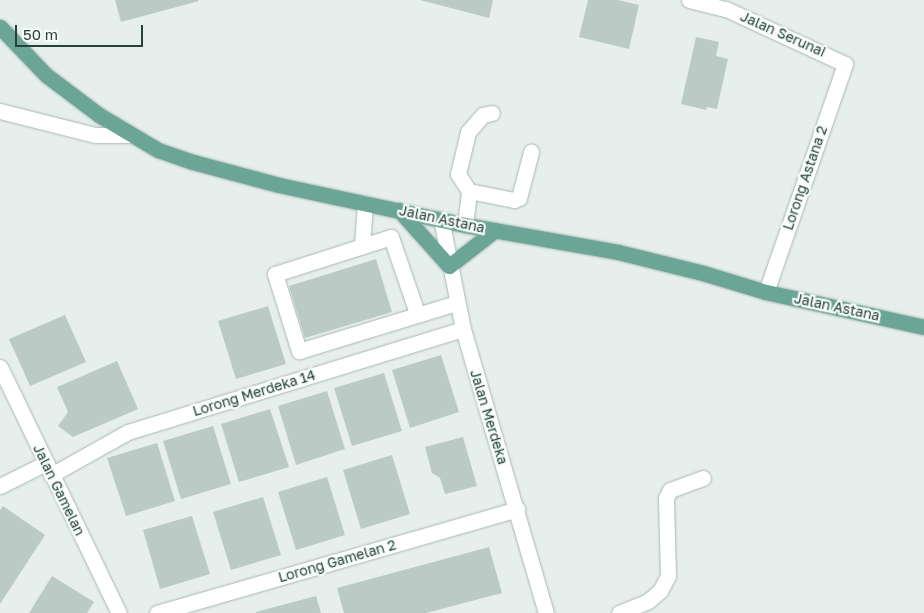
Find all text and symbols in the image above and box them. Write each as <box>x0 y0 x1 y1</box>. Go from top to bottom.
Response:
street label: Jalan Serunai <box>738 8 828 60</box>
scale bar <box>18 15 145 47</box>
text: 50 m <box>23 25 58 43</box>
street label: Lorong Astana 2 <box>779 124 831 232</box>
street label: Jalan Astana <box>398 202 486 236</box>
street label: Jalan Astana <box>793 290 881 324</box>
street label: Lorong Merdeka 14 <box>191 366 317 420</box>
street label: Jalan Merdeka <box>467 368 511 466</box>
street label: Jalan Gamelan <box>30 442 88 538</box>
street label: Lorong Gamelan 2 <box>276 536 398 586</box>

